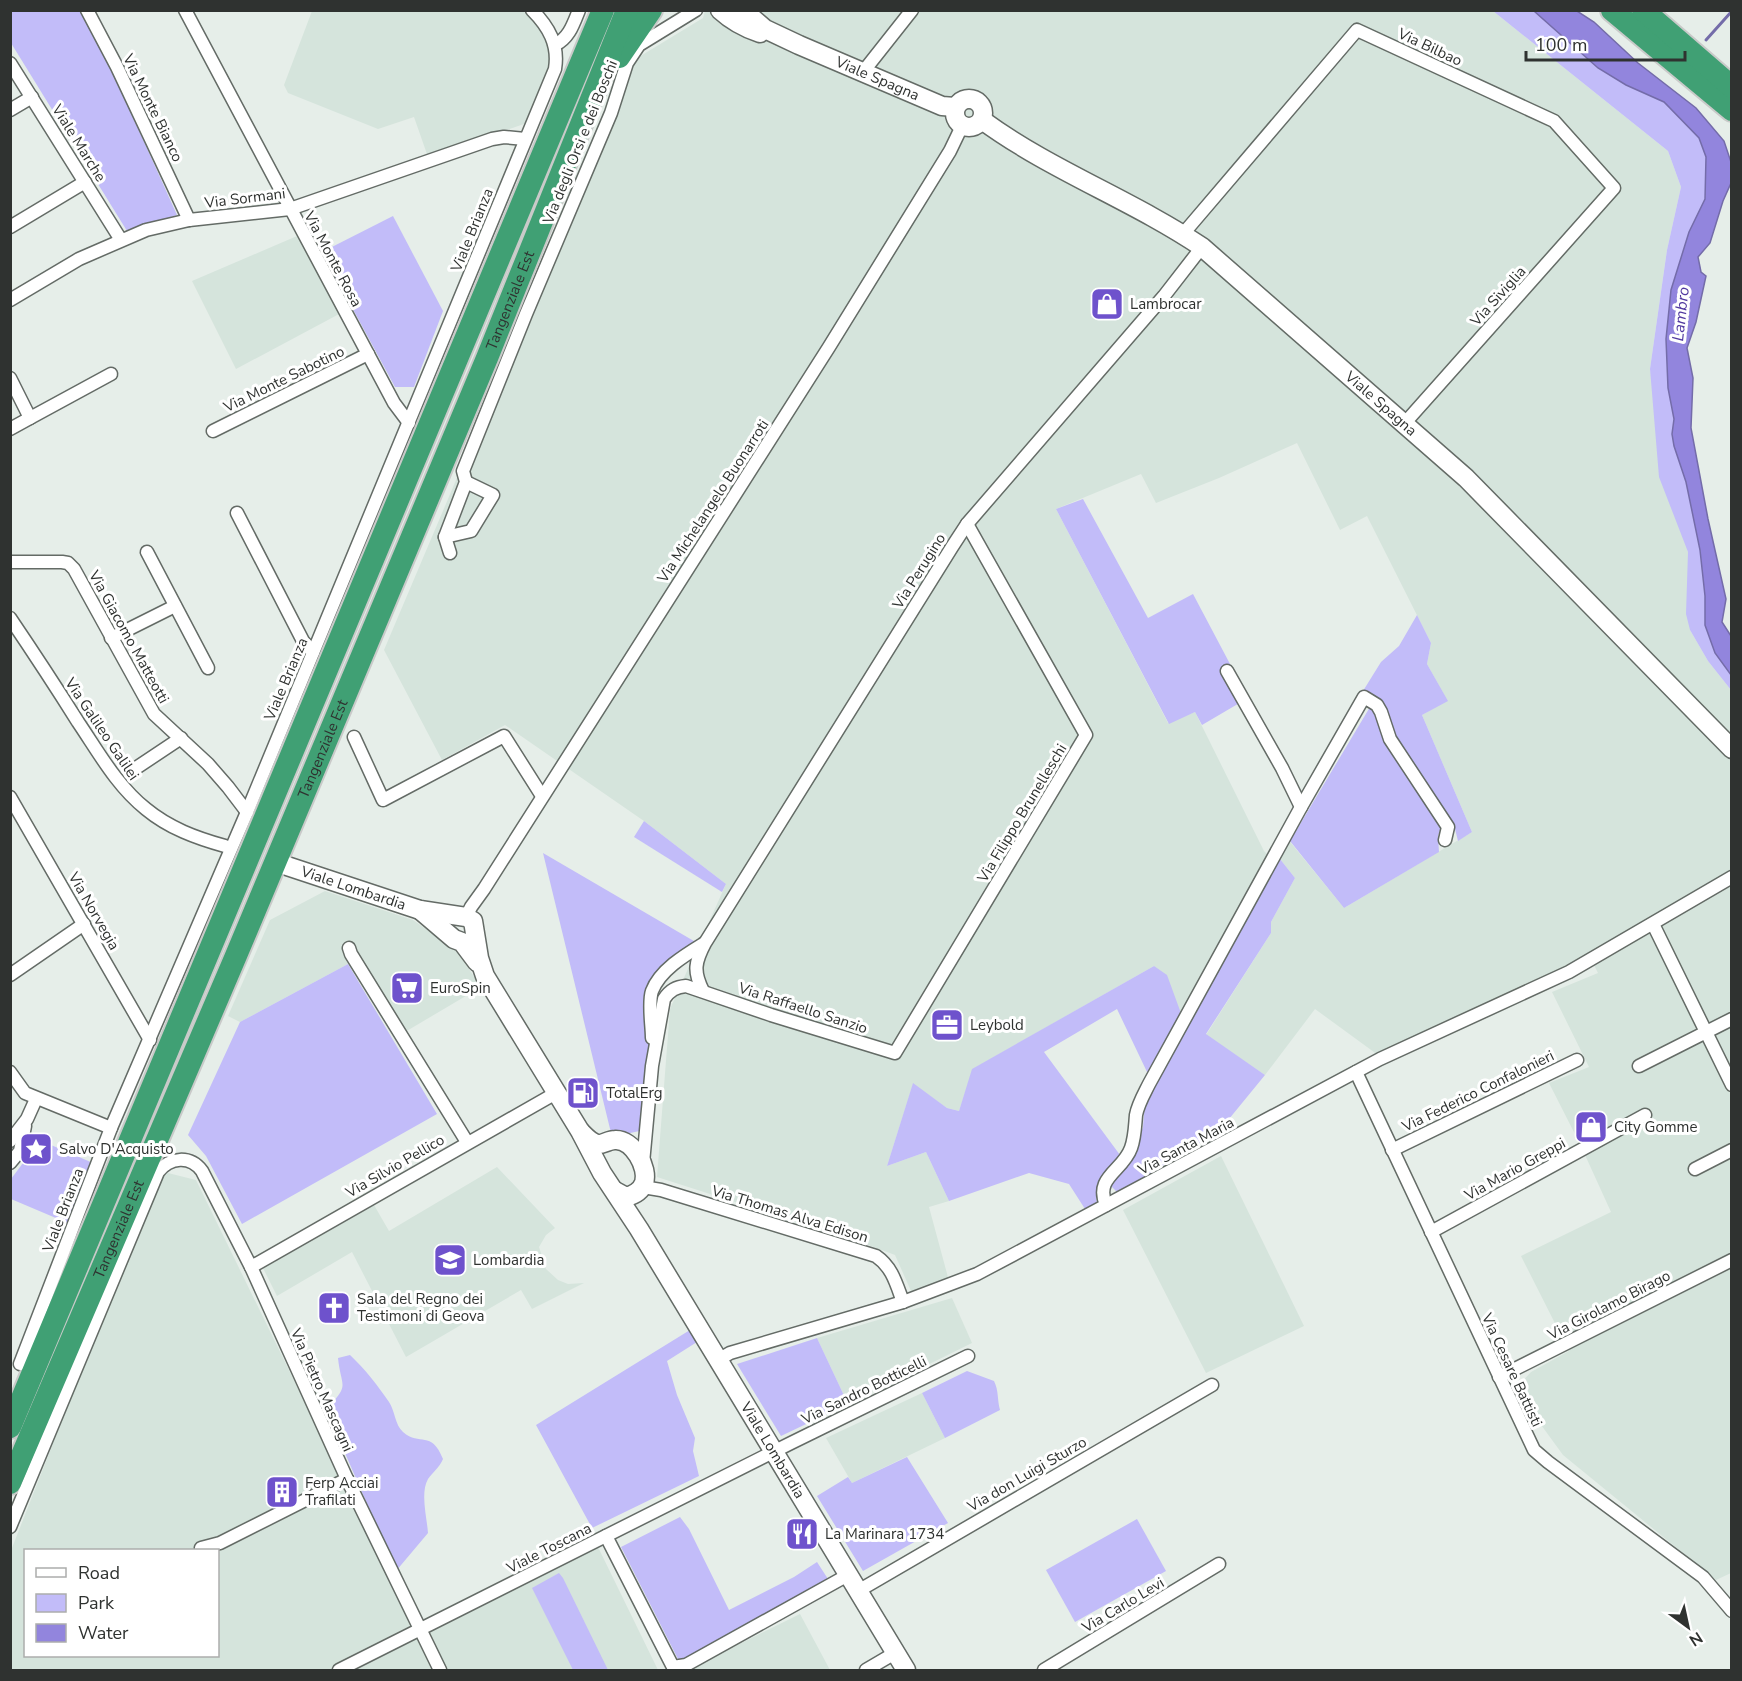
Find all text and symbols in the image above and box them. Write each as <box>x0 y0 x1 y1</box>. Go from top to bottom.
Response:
street label: Via Bilbao <box>1394 23 1465 71</box>
scale bar <box>1526 24 1685 62</box>
text: 100 m <box>1535 33 1587 57</box>
street label: Via Monte Bianco <box>118 50 188 165</box>
street label: Viale Spagna <box>832 51 922 105</box>
street label: Via degli Orsi e dei Boschi <box>538 57 622 228</box>
street label: Viale Marche <box>47 100 111 185</box>
street label: Via Sormani <box>202 183 287 213</box>
street label: Viale Brianza <box>446 185 498 276</box>
street label: Via Monte Rosa <box>299 207 367 310</box>
street label: Tangenziale Est <box>481 247 539 353</box>
street label: Via Siviglia <box>1465 262 1530 331</box>
shop icon: Lambrocar <box>1089 286 1125 322</box>
water label: Lambro <box>1667 286 1695 342</box>
place label: Lambrocar <box>1130 294 1202 314</box>
street label: Via Monte Sabotino <box>219 341 348 417</box>
street label: Viale Spagna <box>1340 366 1421 440</box>
street label: Via Michelangelo Buonarroti <box>652 416 773 587</box>
street label: Via Perugino <box>887 529 950 613</box>
street label: Via Giacomo Matteotti <box>84 566 174 707</box>
street label: Viale Brianza <box>259 634 312 724</box>
street label: Via Galileo Galilei <box>60 673 144 784</box>
street label: Tangenziale Est <box>293 696 353 801</box>
street label: Via Filippo Brunelleschi <box>972 740 1071 887</box>
street label: Viale Lombardia <box>297 861 409 915</box>
street label: Via Norvegia <box>63 868 124 954</box>
supermarket icon: EuroSpin <box>389 970 425 1006</box>
street label: Via Raffaello Sanzio <box>735 977 870 1038</box>
place label: EuroSpin <box>430 978 491 998</box>
office icon: Leybold <box>929 1007 965 1043</box>
place label: Leybold <box>970 1015 1024 1035</box>
street label: Via Federico Confalonieri <box>1398 1045 1557 1137</box>
fuel station icon: TotalErg <box>565 1075 601 1111</box>
place label: TotalErg <box>606 1083 663 1103</box>
shop icon: City Gomme <box>1573 1109 1609 1145</box>
street label: Via Santa Maria <box>1134 1112 1237 1180</box>
place label: City Gomme <box>1614 1117 1697 1137</box>
street label: Via Silvio Pellico <box>341 1130 448 1203</box>
place icon: Salvo D'Acquisto <box>18 1131 54 1167</box>
street label: Via Mario Greppi <box>1460 1133 1569 1206</box>
place label: Salvo D'Acquisto <box>59 1139 174 1159</box>
street label: Viale Brianza <box>37 1165 88 1256</box>
street label: Tangenziale Est <box>89 1176 149 1282</box>
street label: Via Thomas Alva Edison <box>708 1180 871 1247</box>
school or university icon: Lombardia <box>432 1242 468 1278</box>
place label: Lombardia <box>473 1250 544 1270</box>
street label: Via Girolamo Birago <box>1543 1265 1674 1345</box>
place label: Sala del Regno dei Testimoni di Geova <box>357 1289 484 1326</box>
church icon: Sala del Regno dei Testimoni di Geova <box>316 1290 352 1326</box>
street label: Via Cesare Battisti <box>1476 1309 1547 1430</box>
street label: Via Pietro Mascagni <box>285 1324 358 1455</box>
street label: Via Sandro Botticelli <box>797 1351 930 1429</box>
street label: Viale Lombardia <box>735 1397 810 1502</box>
street label: Via don Luigi Sturzo <box>963 1432 1090 1517</box>
place label: Ferp Acciai Trafilati <box>305 1473 378 1510</box>
building icon: Ferp Acciai Trafilati <box>264 1474 300 1510</box>
restaurant icon: La Marinara 1734 <box>784 1516 820 1552</box>
street label: Viale Toscana <box>502 1518 595 1578</box>
place label: La Marinara 1734 <box>825 1524 944 1544</box>
legend <box>24 1549 219 1657</box>
text: Road <box>78 1561 120 1585</box>
street label: Via Carlo Levi <box>1077 1573 1168 1638</box>
text: Park <box>78 1591 115 1615</box>
north arrow <box>1658 1597 1718 1657</box>
text: Water <box>78 1621 129 1645</box>
text: N <box>1685 1626 1707 1651</box>

